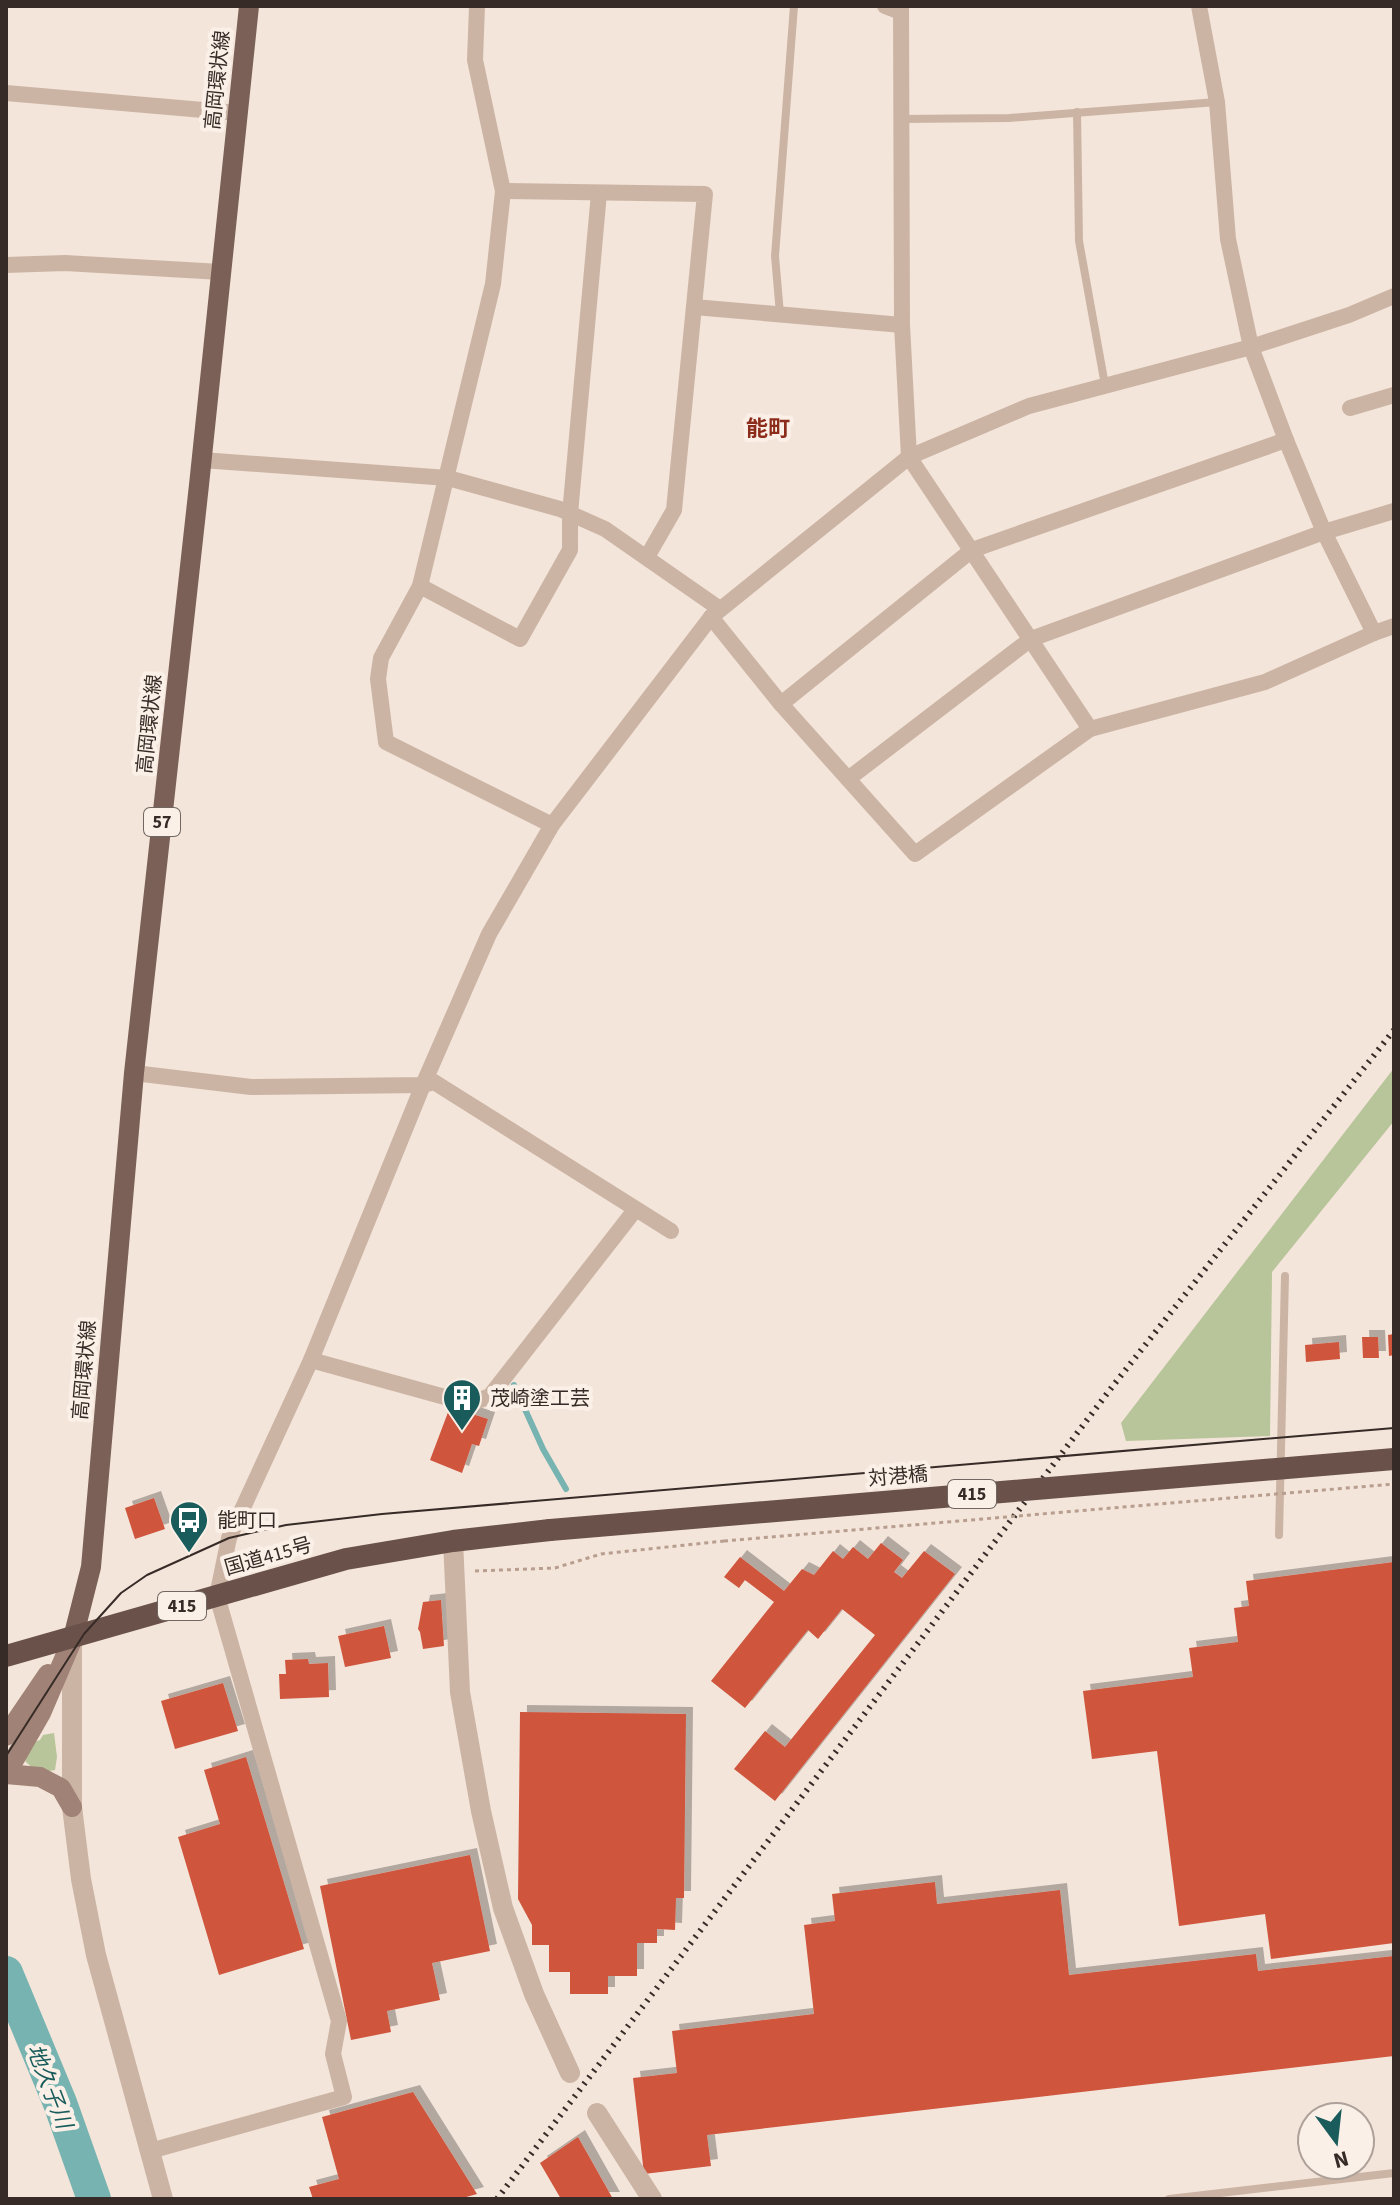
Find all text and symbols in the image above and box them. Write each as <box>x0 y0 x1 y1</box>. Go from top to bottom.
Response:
street label: 高岡環状線 <box>199 29 237 131</box>
district label: 能町 <box>746 413 790 445</box>
street label: 高岡環状線 <box>131 673 169 775</box>
road number: 57 <box>144 808 180 836</box>
street label: 高岡環状線 <box>67 1319 103 1421</box>
building icon: 茂崎塗工芸 <box>441 1377 483 1432</box>
place label: 茂崎塗工芸 <box>490 1385 590 1413</box>
street label: 対港橋 <box>867 1460 929 1494</box>
road number: 415 <box>948 1480 996 1508</box>
bus stop icon: 能町口 <box>168 1499 210 1554</box>
place label: 能町口 <box>217 1507 277 1535</box>
street label: 国道415号 <box>221 1531 315 1583</box>
road number: 415 <box>158 1592 206 1620</box>
water label: 地久子川 <box>18 2040 80 2135</box>
north arrow <box>1296 2101 1376 2181</box>
text: N <box>1330 2142 1352 2177</box>

